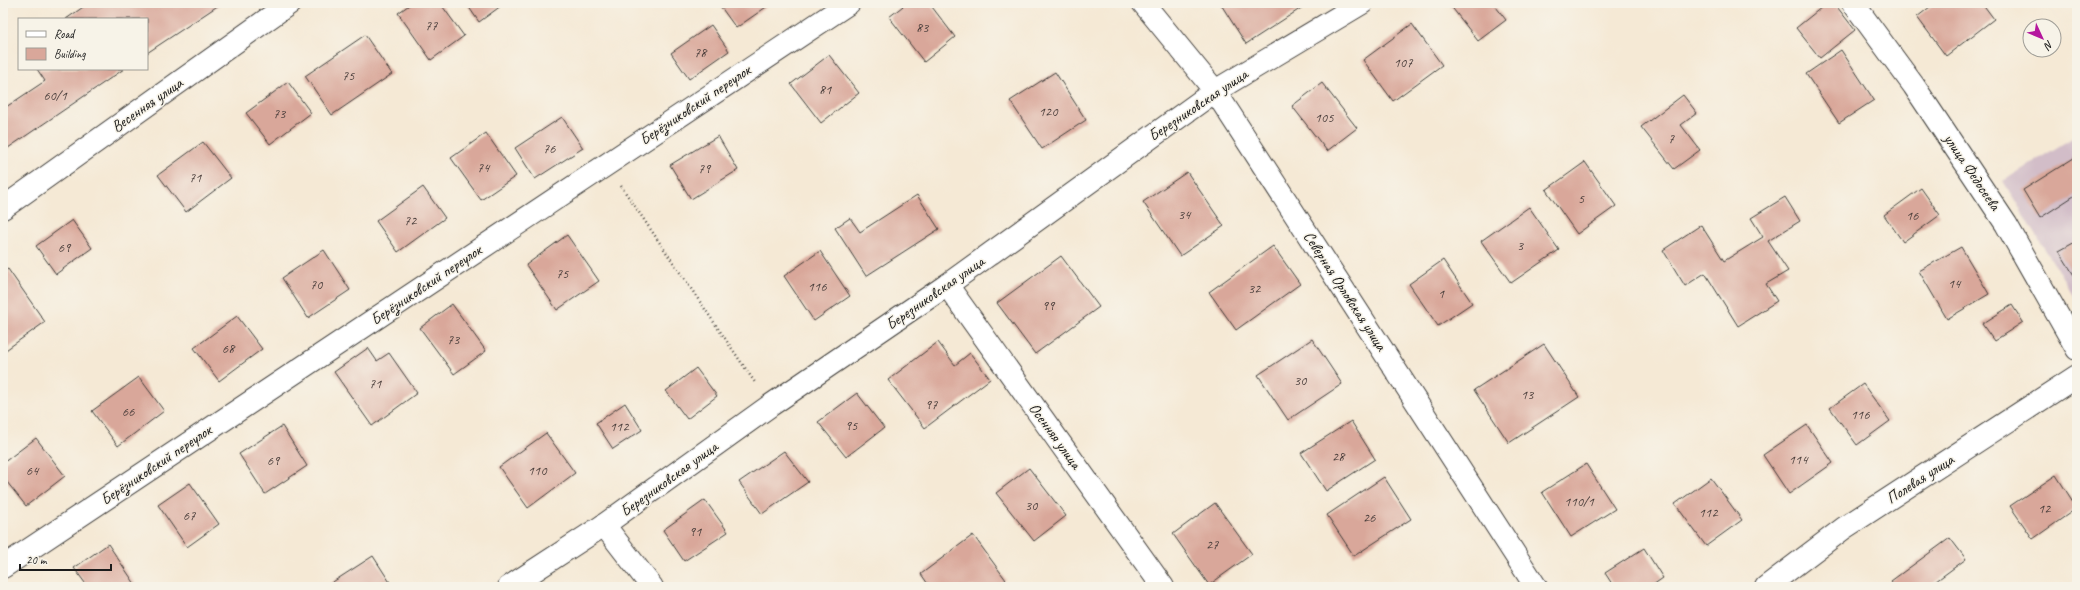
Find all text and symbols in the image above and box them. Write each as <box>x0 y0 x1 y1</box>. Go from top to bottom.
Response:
house number: 77 <box>425 17 438 34</box>
legend <box>18 18 148 70</box>
north arrow <box>2022 18 2062 58</box>
house number: 83 <box>916 19 930 36</box>
text: Road <box>54 26 76 42</box>
text: N <box>2040 38 2057 54</box>
house number: 78 <box>694 44 708 61</box>
text: Building <box>54 46 86 62</box>
house number: 107 <box>1394 54 1413 71</box>
street label: Берёзниковский переулок <box>636 59 756 150</box>
street label: Березниковская улица <box>1144 64 1253 146</box>
house number: 75 <box>342 67 355 84</box>
street label: Весенняя улица <box>108 73 187 137</box>
house number: 81 <box>819 81 832 98</box>
house number: 60/1 <box>43 87 67 104</box>
house number: 120 <box>1039 103 1059 120</box>
house number: 73 <box>273 105 287 122</box>
house number: 105 <box>1315 109 1334 126</box>
street label: улица Федосеева <box>1938 129 2006 215</box>
house number: 7 <box>1668 130 1675 147</box>
house number: 76 <box>543 140 556 157</box>
house number: 74 <box>477 159 491 176</box>
house number: 79 <box>698 160 712 177</box>
house number: 71 <box>189 169 202 186</box>
house number: 5 <box>1578 190 1585 207</box>
house number: 34 <box>1178 206 1192 223</box>
house number: 16 <box>1906 207 1919 224</box>
house number: 72 <box>404 212 418 229</box>
street label: Северная Орловская улица <box>1299 227 1392 355</box>
house number: 3 <box>1517 237 1525 254</box>
house number: 69 <box>58 239 72 256</box>
street label: Берёзниковский переулок <box>367 239 487 330</box>
street label: Березниковская улица <box>882 251 989 334</box>
house number: 75 <box>556 265 569 282</box>
house number: 14 <box>1948 275 1962 292</box>
house number: 70 <box>310 276 324 293</box>
house number: 116 <box>808 278 827 295</box>
house number: 32 <box>1248 280 1262 297</box>
house number: 1 <box>1438 285 1445 302</box>
house number: 99 <box>1042 297 1056 314</box>
house number: 73 <box>447 331 461 348</box>
house number: 68 <box>222 340 236 357</box>
house number: 30 <box>1294 372 1308 389</box>
house number: 71 <box>369 375 382 392</box>
house number: 13 <box>1521 386 1535 403</box>
house number: 97 <box>925 396 938 413</box>
street label: Осенняя улица <box>1024 399 1087 474</box>
house number: 66 <box>122 403 135 420</box>
house number: 116 <box>1851 406 1870 423</box>
house number: 95 <box>845 417 858 434</box>
house number: 112 <box>610 418 630 435</box>
street label: Берёзниковский переулок <box>97 419 217 510</box>
street label: Березниковская улица <box>616 436 723 521</box>
house number: 28 <box>1332 448 1346 465</box>
street label: Полевая улица <box>1882 449 1958 508</box>
house number: 114 <box>1789 451 1809 468</box>
house number: 69 <box>267 452 281 469</box>
house number: 64 <box>26 462 40 479</box>
house number: 110 <box>528 462 548 479</box>
house number: 110/1 <box>1564 493 1595 510</box>
house number: 30 <box>1025 497 1039 514</box>
house number: 12 <box>2038 500 2052 517</box>
house number: 112 <box>1699 504 1719 521</box>
house number: 67 <box>183 507 196 524</box>
house number: 26 <box>1363 509 1376 526</box>
house number: 91 <box>689 523 702 540</box>
house number: 27 <box>1206 536 1219 553</box>
scale bar <box>20 546 111 572</box>
text: 20 m <box>26 552 48 568</box>

